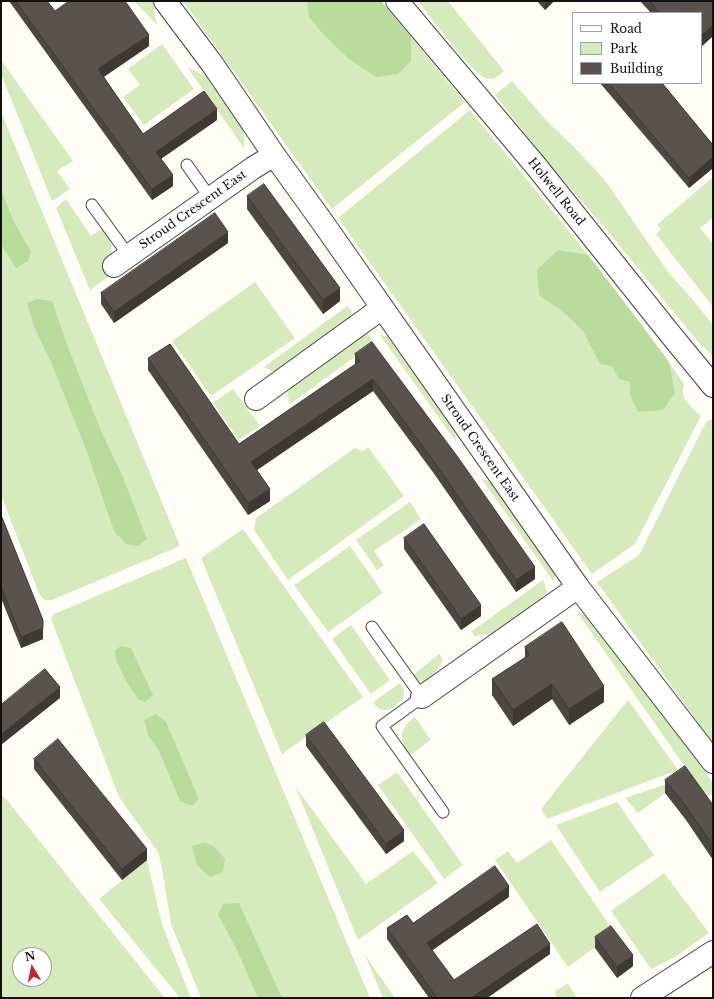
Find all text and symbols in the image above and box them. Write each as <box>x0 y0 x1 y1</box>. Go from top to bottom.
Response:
legend <box>572 12 702 84</box>
text: Road <box>610 21 642 36</box>
text: Park <box>610 41 638 56</box>
text: Building <box>610 61 663 76</box>
street label: Holwell Road <box>524 155 588 229</box>
street label: Stroud Crescent East <box>137 167 249 253</box>
street label: Stroud Crescent East <box>437 392 523 504</box>
north arrow <box>12 947 52 987</box>
text: N <box>24 948 36 964</box>

